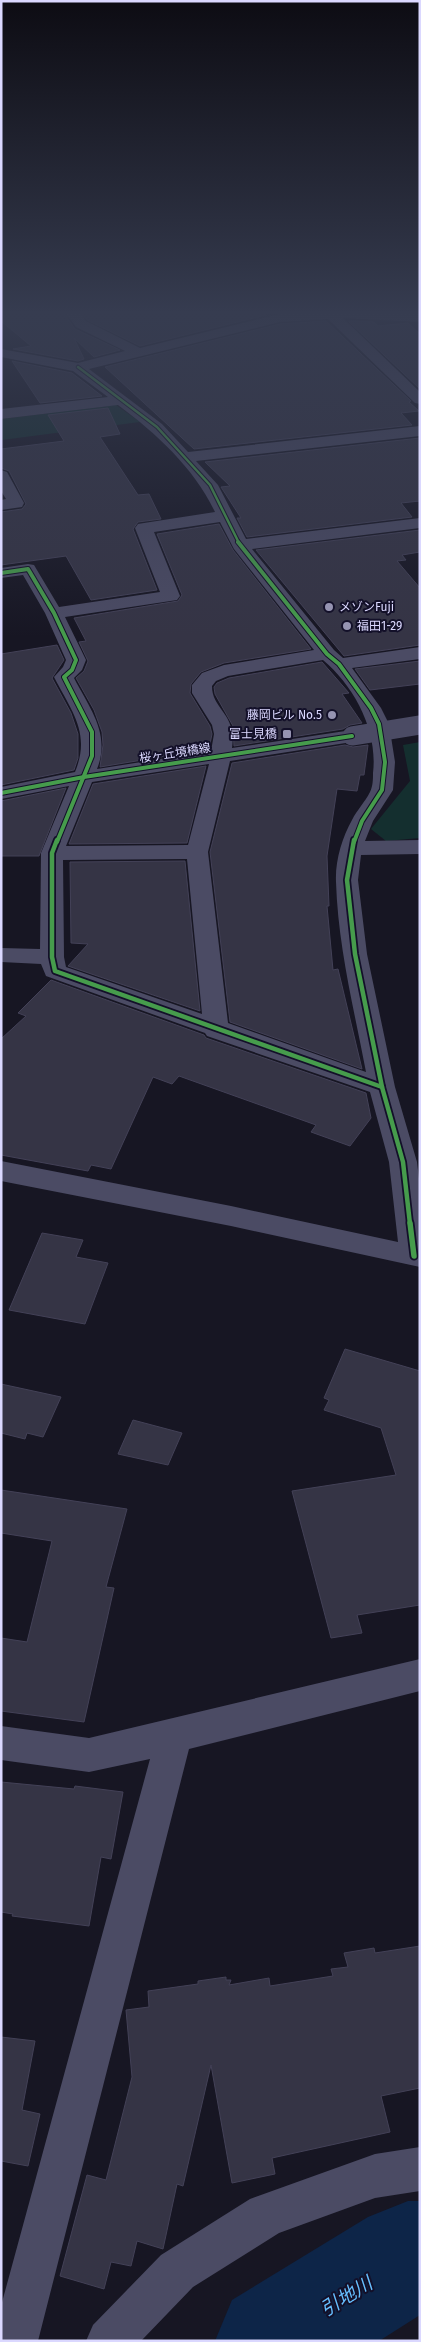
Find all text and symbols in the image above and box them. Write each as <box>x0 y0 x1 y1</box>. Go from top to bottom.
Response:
place label: メゾンFuji <box>339 600 394 614</box>
marker: メゾンFuji <box>323 601 335 613</box>
place label: 福田1-29 <box>357 619 402 633</box>
marker: 福田1-29 <box>341 620 353 632</box>
place label: 藤岡ビル No.5 <box>247 708 322 722</box>
marker: 藤岡ビル No.5 <box>326 709 338 721</box>
place label: 富士見橋 <box>229 727 277 741</box>
marker: 富士見橋 <box>281 728 293 740</box>
street label: 桜ヶ丘境橋線 <box>138 740 212 766</box>
water label: 引地川 <box>316 2271 378 2321</box>

